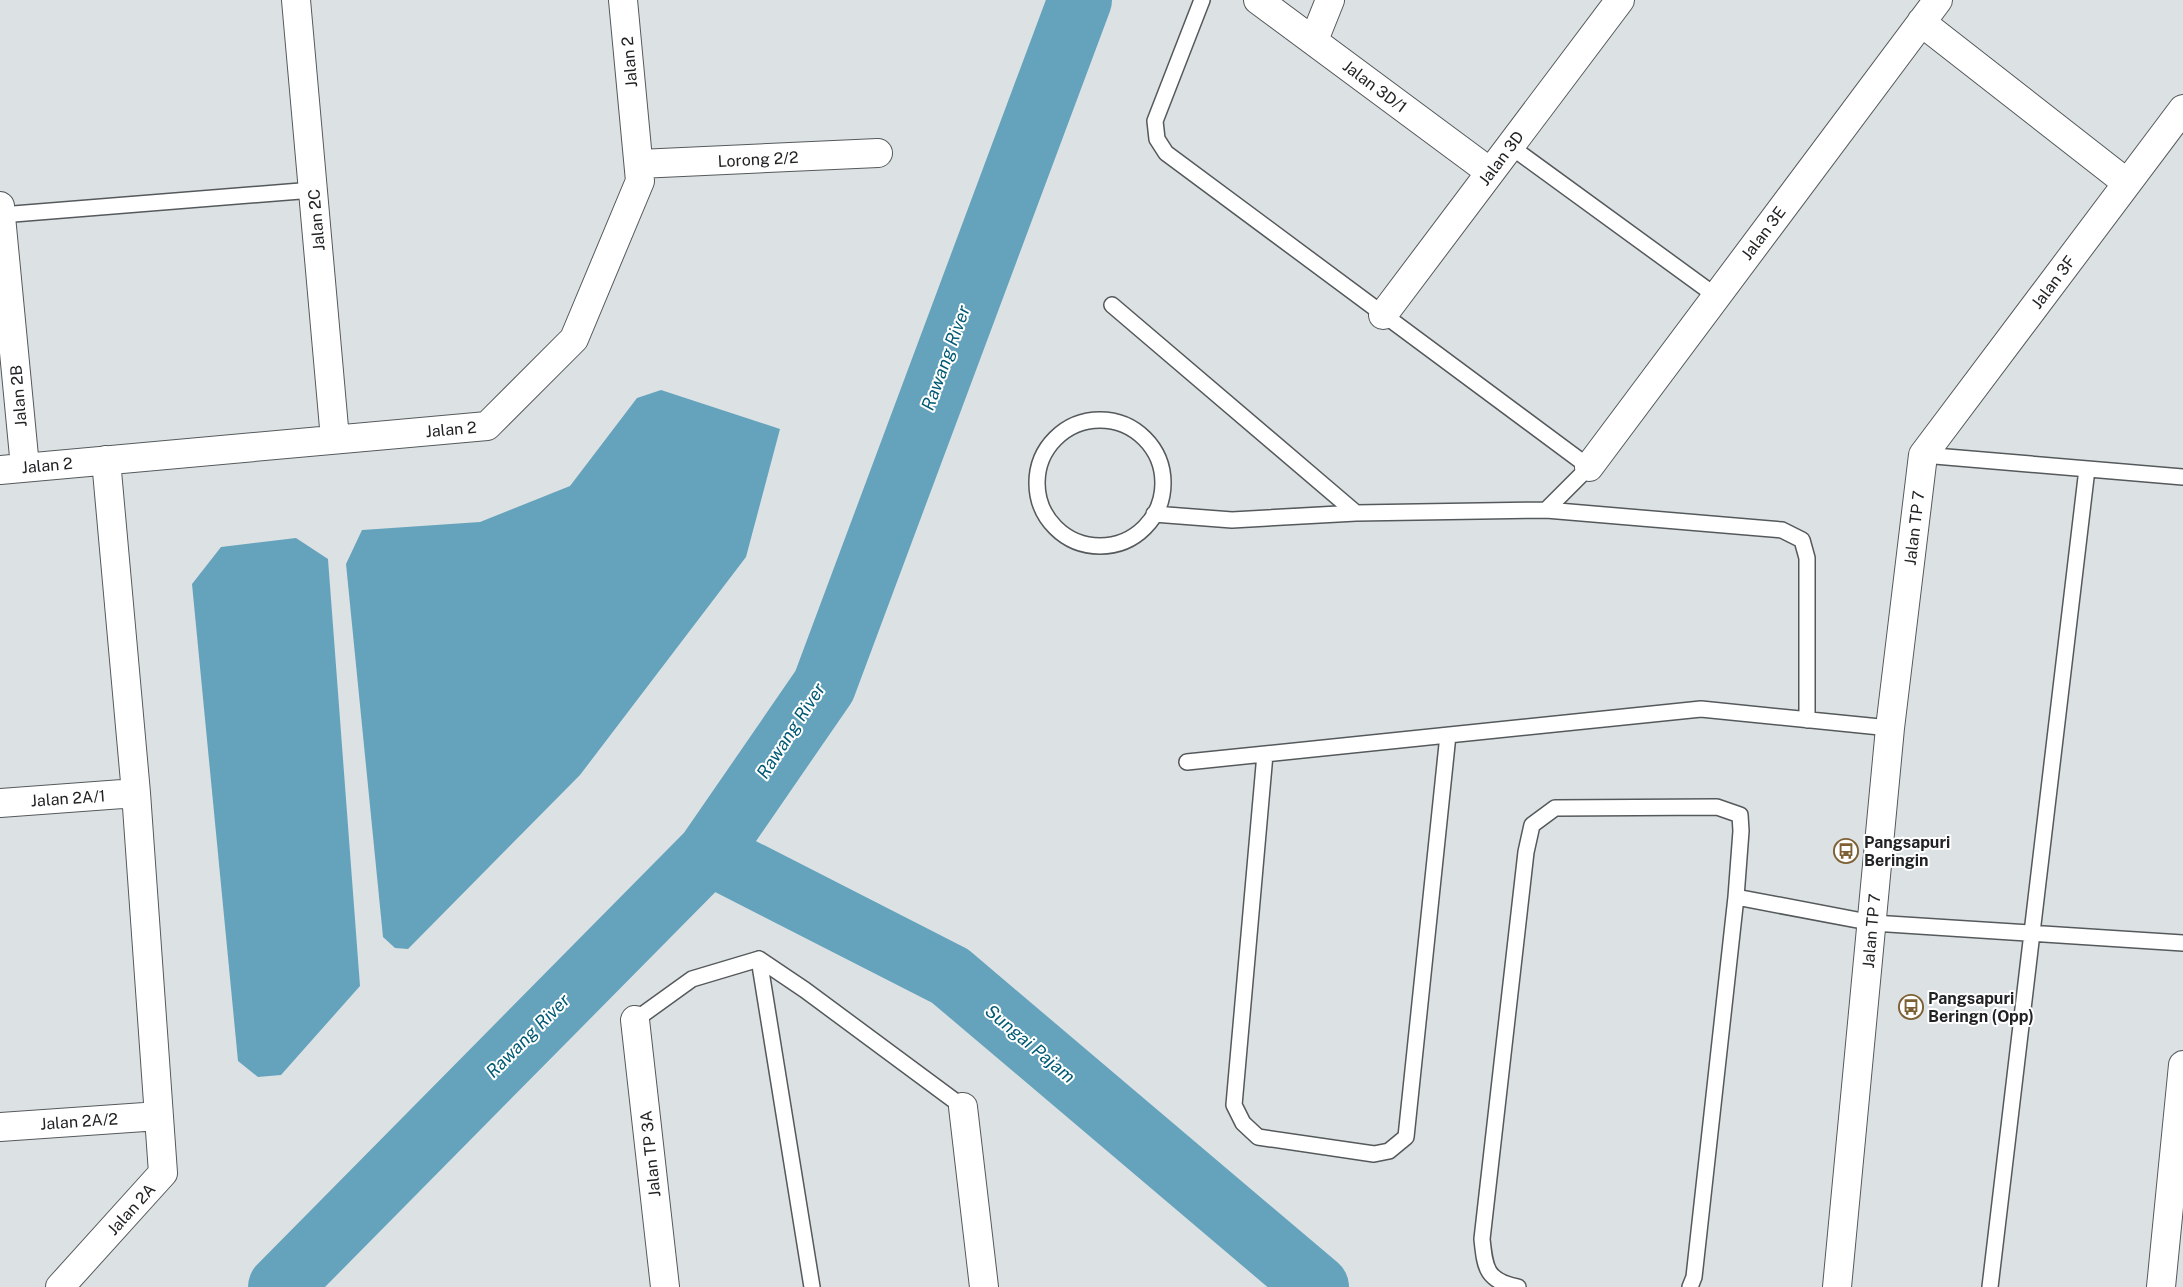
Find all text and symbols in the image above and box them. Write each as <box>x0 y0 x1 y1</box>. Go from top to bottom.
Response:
street label: Jalan 2 <box>618 36 641 88</box>
street label: Jalan 3D/1 <box>1339 56 1410 117</box>
street label: Jalan 3D <box>1475 127 1528 189</box>
street label: Lorong 2/2 <box>717 148 799 171</box>
street label: Jalan 2C <box>304 188 329 252</box>
street label: Jalan 3E <box>1737 203 1790 264</box>
street label: Jalan 3F <box>2027 252 2079 313</box>
water label: Rawang River <box>917 302 974 413</box>
street label: Jalan 2B <box>6 364 31 428</box>
street label: Jalan 2 <box>425 418 477 441</box>
street label: Jalan 2 <box>21 454 73 477</box>
street label: Jalan TP 7 <box>1900 490 1928 566</box>
water label: Rawang River <box>752 679 829 782</box>
street label: Jalan 2A/1 <box>30 786 106 811</box>
place label: Pangsapuri Beringin <box>1864 833 1950 870</box>
bus stop icon: Pangsapuri Beringin <box>1833 838 1859 864</box>
street label: Jalan TP 7 <box>1859 893 1884 969</box>
water label: Rawang River <box>481 989 574 1082</box>
place label: Pangsapuri Beringn (Opp) <box>1928 989 2034 1026</box>
bus stop icon: Pangsapuri Beringn (Opp) <box>1898 994 1924 1020</box>
water label: Sungai Pajam <box>981 1000 1079 1087</box>
street label: Jalan 2A/2 <box>40 1109 119 1134</box>
street label: Jalan TP 3A <box>637 1110 664 1198</box>
street label: Jalan 2A <box>103 1180 159 1239</box>

